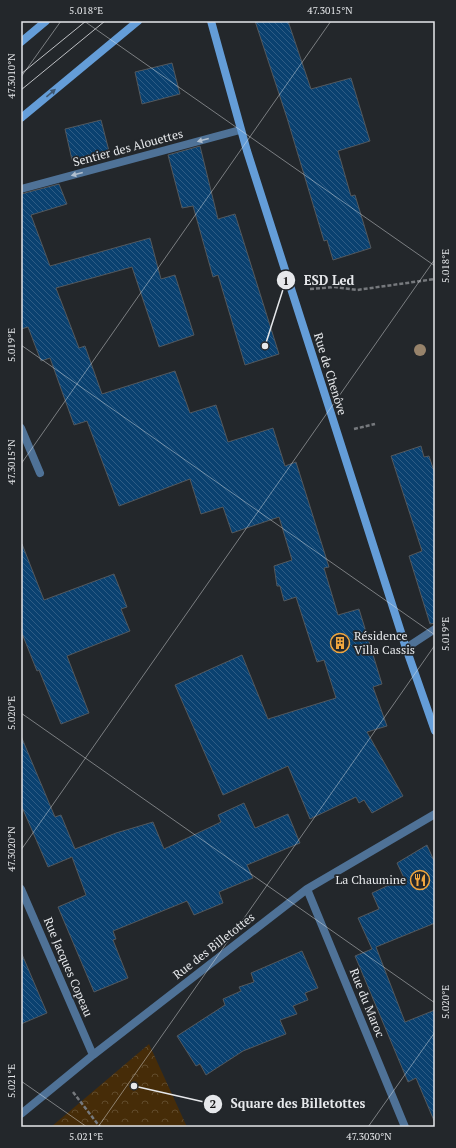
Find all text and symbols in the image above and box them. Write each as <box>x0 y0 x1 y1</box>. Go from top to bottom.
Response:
text: 5.018°E <box>69 4 103 17</box>
text: 47.3015°N <box>307 4 353 17</box>
text: 47.3010°N <box>5 53 18 99</box>
one-way arrow <box>46 89 56 98</box>
street label: Sentier des Alouettes <box>71 126 185 169</box>
one-way arrow <box>197 137 209 143</box>
one-way arrow <box>71 171 84 177</box>
text: 5.018°E <box>439 249 452 283</box>
callout: ESD Led <box>276 268 362 293</box>
text: ESD Led <box>304 271 354 289</box>
text: 1 <box>283 273 289 288</box>
text: 5.019°E <box>5 328 18 362</box>
street label: Rue de Chenôve <box>311 331 350 417</box>
text: 47.3015°N <box>5 439 18 485</box>
text: 5.019°E <box>439 617 452 651</box>
place label: Résidence Villa Cassis <box>354 628 415 657</box>
building icon: Résidence Villa Cassis <box>329 632 351 654</box>
text: 5.020°E <box>5 696 18 730</box>
text: 47.3020°N <box>5 826 18 872</box>
restaurant icon: La Chaumine <box>409 869 431 891</box>
place label: La Chaumine <box>336 872 406 887</box>
street label: Rue des Billetottes <box>170 909 258 982</box>
street label: Rue Jacques Copeau <box>41 915 96 1019</box>
street label: Rue du Maroc <box>347 966 388 1040</box>
text: 5.020°E <box>439 985 452 1019</box>
text: 5.021°E <box>5 1064 18 1098</box>
callout: Square des Billetottes <box>203 1091 373 1116</box>
text: Square des Billetottes <box>231 1094 366 1112</box>
text: 2 <box>210 1096 217 1111</box>
text: 5.021°E <box>69 1130 103 1143</box>
text: 47.3030°N <box>346 1130 392 1143</box>

